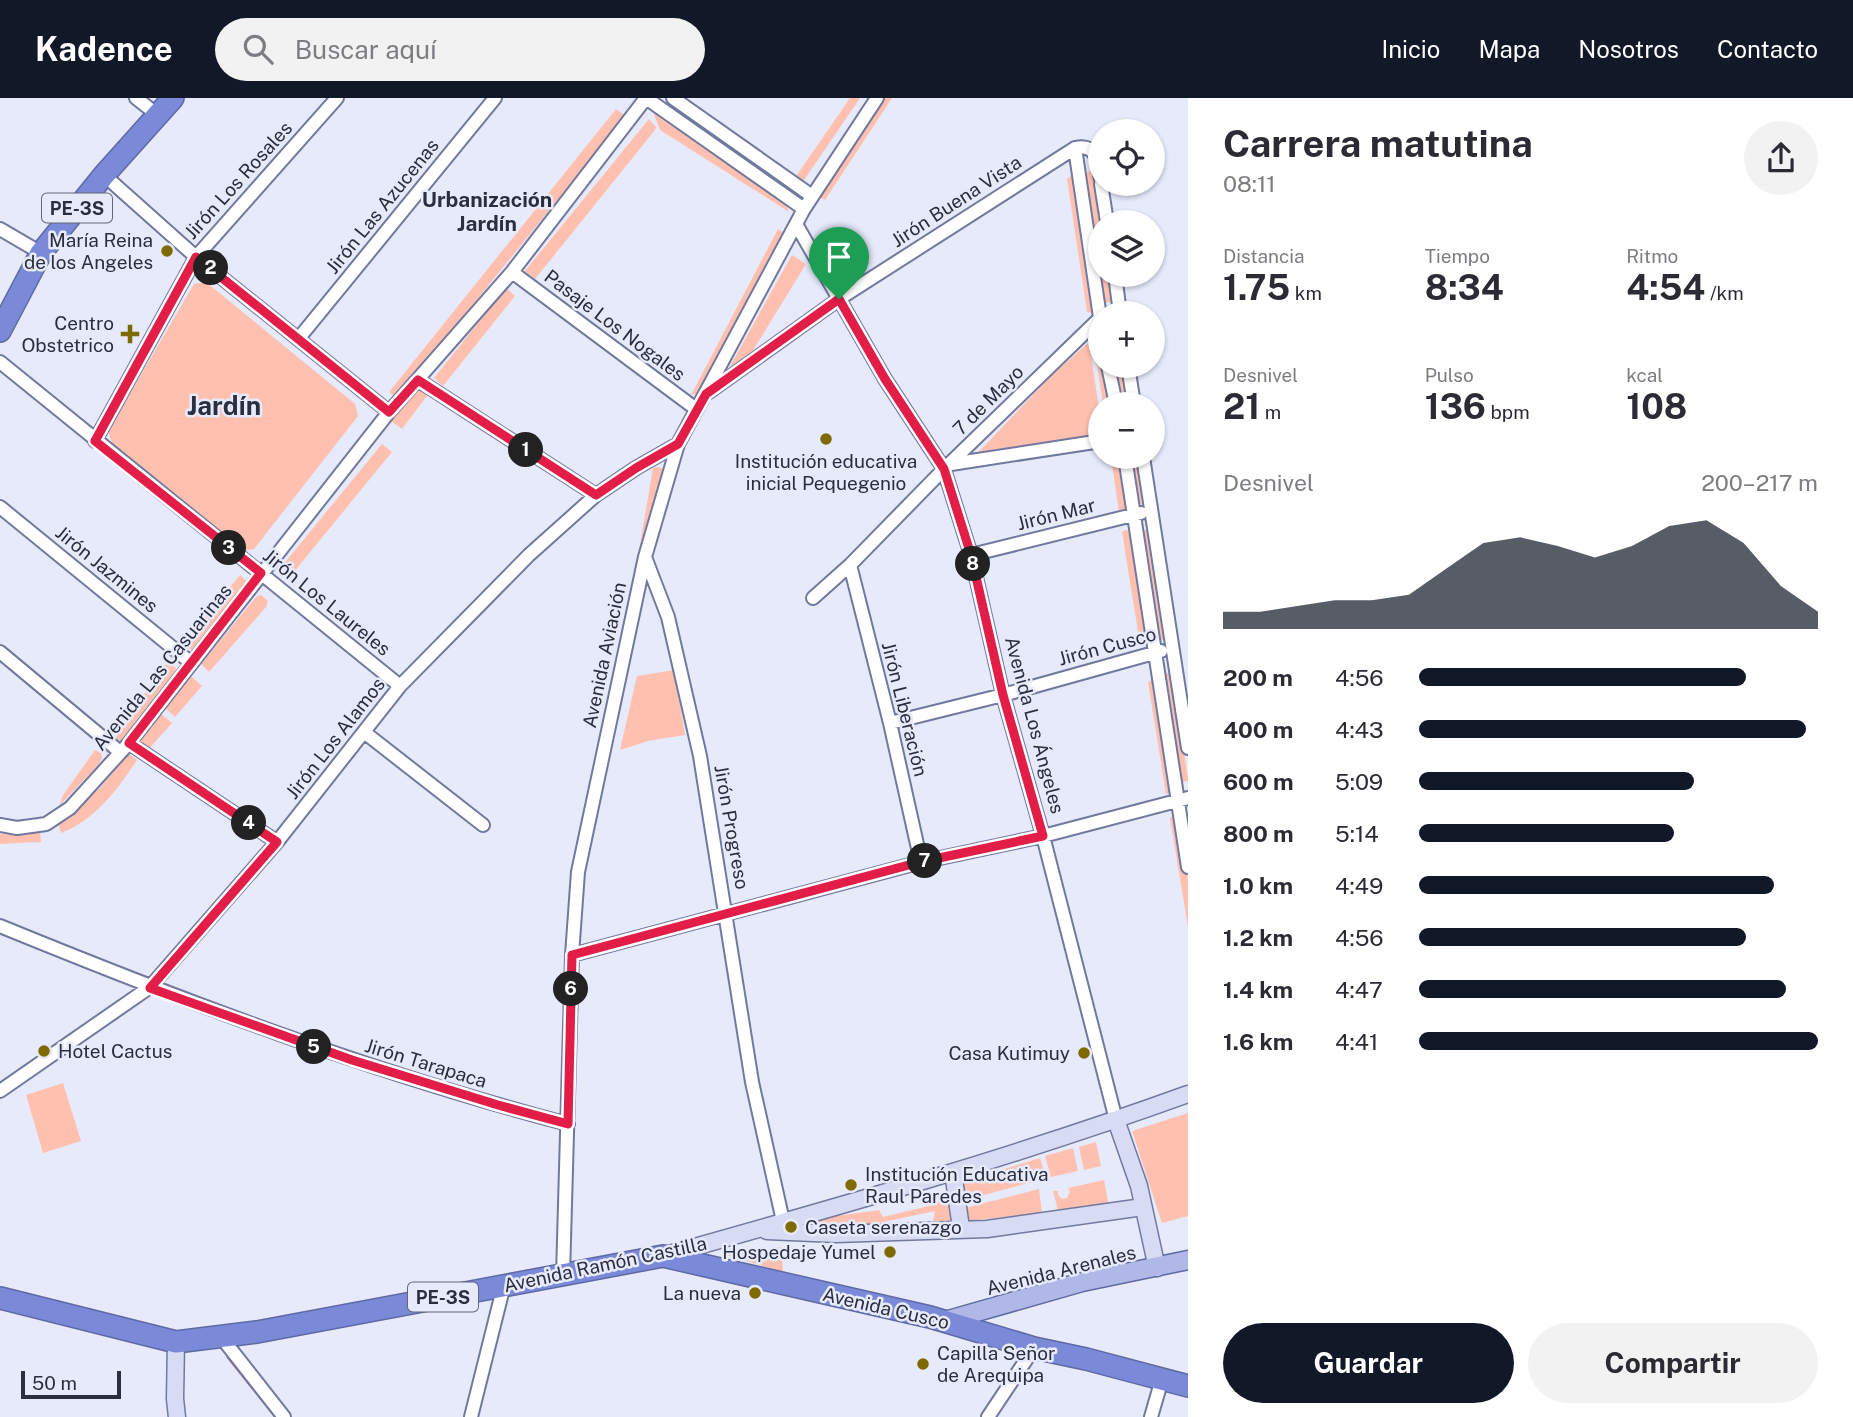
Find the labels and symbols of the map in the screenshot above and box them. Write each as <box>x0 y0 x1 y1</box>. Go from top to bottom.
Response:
street label: Jirón Los Rosales <box>180 117 296 243</box>
street label: Jirón Las Azucenas <box>321 134 443 278</box>
street label: Jirón Buena Vista <box>887 151 1025 251</box>
district label: Urbanización Jardín <box>422 187 552 236</box>
road number: PE-3S <box>42 194 112 222</box>
pin <box>809 227 869 299</box>
place label: María Reina de los Angeles <box>24 229 153 273</box>
marker: María Reina de los Angeles <box>159 243 175 259</box>
pin: 2 <box>194 250 228 286</box>
street label: Pasaje Los Nogales <box>540 265 690 385</box>
place label: Centro Obstetrico <box>22 312 114 356</box>
marker: Centro Obstetrico <box>120 324 140 344</box>
street label: 7 de Mayo <box>948 360 1028 440</box>
district label: Jardín <box>187 390 261 421</box>
marker: Institución educativa inicial Pequegenio <box>818 431 834 447</box>
pin: 1 <box>508 432 544 468</box>
place label: Institución educativa inicial Pequegenio <box>735 450 917 494</box>
street label: Jirón Mar <box>1014 494 1098 534</box>
street label: Jirón Jazmines <box>51 521 163 617</box>
pin: 3 <box>212 531 246 566</box>
street label: Jirón Los Laureles <box>259 544 395 660</box>
pin: 8 <box>956 546 990 582</box>
street label: Avenida Las Casuarinas <box>88 579 236 755</box>
street label: Avenida Aviación <box>578 580 630 730</box>
street label: Jirón Cusco <box>1056 622 1158 670</box>
street label: Avenida Los Ángeles <box>1001 634 1069 816</box>
street label: Jirón Liberación <box>878 639 932 779</box>
street label: Jirón Los Alamos <box>281 673 389 803</box>
street label: Jirón Progreso <box>710 763 754 891</box>
pin: 4 <box>232 806 266 840</box>
pin: 7 <box>908 844 942 878</box>
pin: 6 <box>554 972 588 1006</box>
pin: 5 <box>296 1030 332 1065</box>
street label: Jirón Tarapaca <box>362 1034 490 1092</box>
place label: Hotel Cactus <box>58 1040 172 1062</box>
place label: Casa Kutimuy <box>949 1042 1070 1064</box>
marker: Hotel Cactus <box>36 1043 52 1059</box>
marker: Casa Kutimuy <box>1076 1045 1092 1061</box>
place label: Institución Educativa Raul Paredes <box>865 1163 1049 1207</box>
marker: Institución Educativa Raul Paredes <box>843 1177 859 1193</box>
place label: Caseta serenazgo <box>805 1216 962 1238</box>
marker: Caseta serenazgo <box>783 1219 799 1235</box>
street label: Avenida Ramón Castilla <box>501 1232 709 1296</box>
place label: Hospedaje Yumel <box>722 1241 876 1263</box>
street label: Avenida Arenales <box>984 1241 1138 1299</box>
marker: Hospedaje Yumel <box>882 1244 898 1260</box>
road number: PE-3S <box>408 1282 478 1312</box>
place label: La nueva <box>663 1282 741 1304</box>
street label: Avenida Cusco <box>821 1283 951 1333</box>
marker: La nueva <box>747 1285 763 1301</box>
place label: Capilla Señor de Arequipa <box>937 1342 1056 1386</box>
marker: Capilla Señor de Arequipa <box>915 1356 931 1372</box>
scale bar <box>21 1368 121 1400</box>

